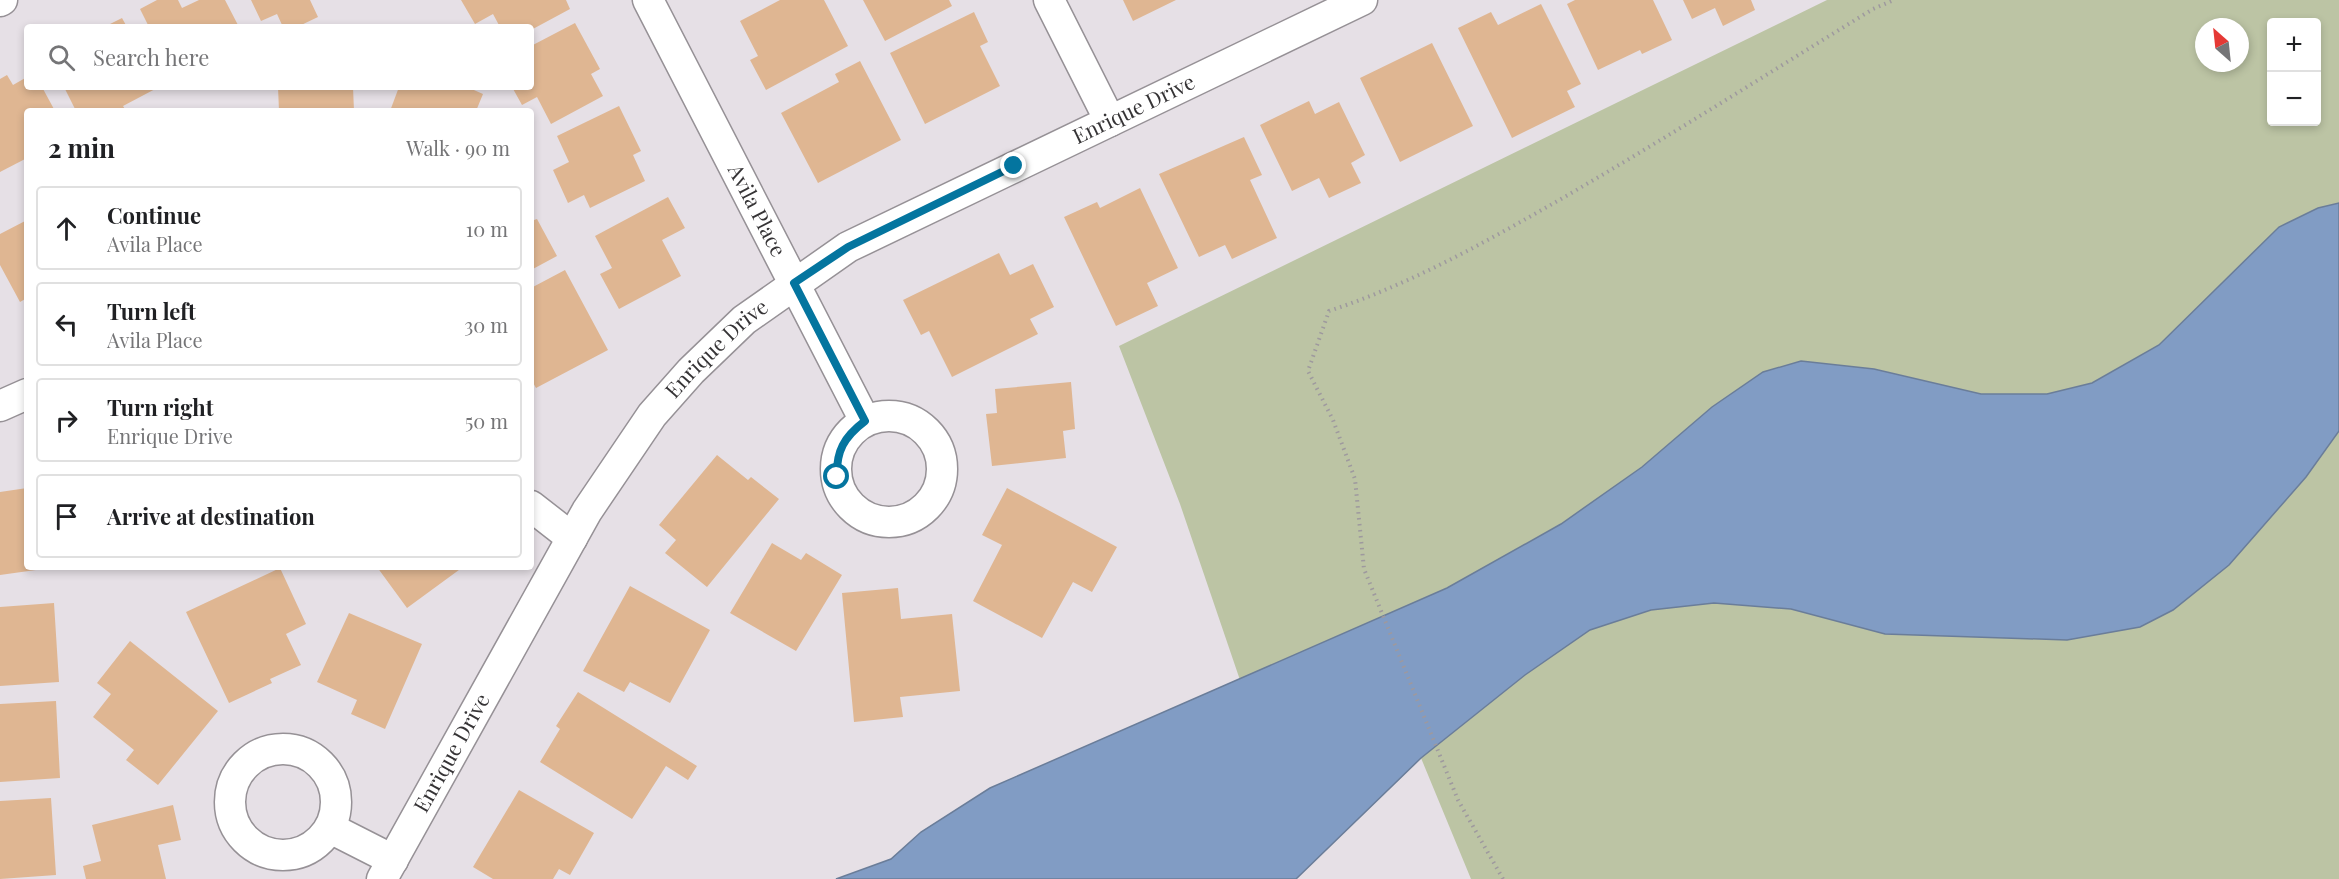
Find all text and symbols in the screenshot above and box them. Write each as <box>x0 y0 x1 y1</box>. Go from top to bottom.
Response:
north arrow <box>2195 18 2249 72</box>
map controls <box>2267 18 2321 126</box>
button: + <box>2267 18 2321 72</box>
search box <box>24 24 534 90</box>
icon: search <box>45 41 78 74</box>
text: Search here <box>93 42 209 72</box>
street label: Enrique Drive <box>1068 66 1199 149</box>
button: − <box>2267 72 2321 126</box>
text: 2 min <box>48 130 115 165</box>
text: Walk · 90 m <box>406 134 510 161</box>
route end <box>1000 152 1026 178</box>
street label: Avila Place <box>722 158 794 261</box>
text: Continue <box>107 200 201 230</box>
icon: ahead <box>50 212 83 245</box>
text: 10 m <box>466 215 508 242</box>
text: Avila Place <box>107 230 203 257</box>
street label: Enrique Drive <box>658 292 773 403</box>
text: Turn left <box>107 296 196 326</box>
icon: left <box>50 308 83 341</box>
text: 30 m <box>464 311 508 338</box>
text: Avila Place <box>107 326 203 353</box>
text: Turn right <box>107 392 213 422</box>
icon: right <box>50 404 83 437</box>
text: 50 m <box>465 407 508 434</box>
text: Enrique Drive <box>107 422 233 449</box>
route start <box>823 463 849 489</box>
icon: arrive <box>50 500 83 533</box>
text: Arrive at destination <box>107 501 315 531</box>
street label: Enrique Drive <box>406 688 495 817</box>

